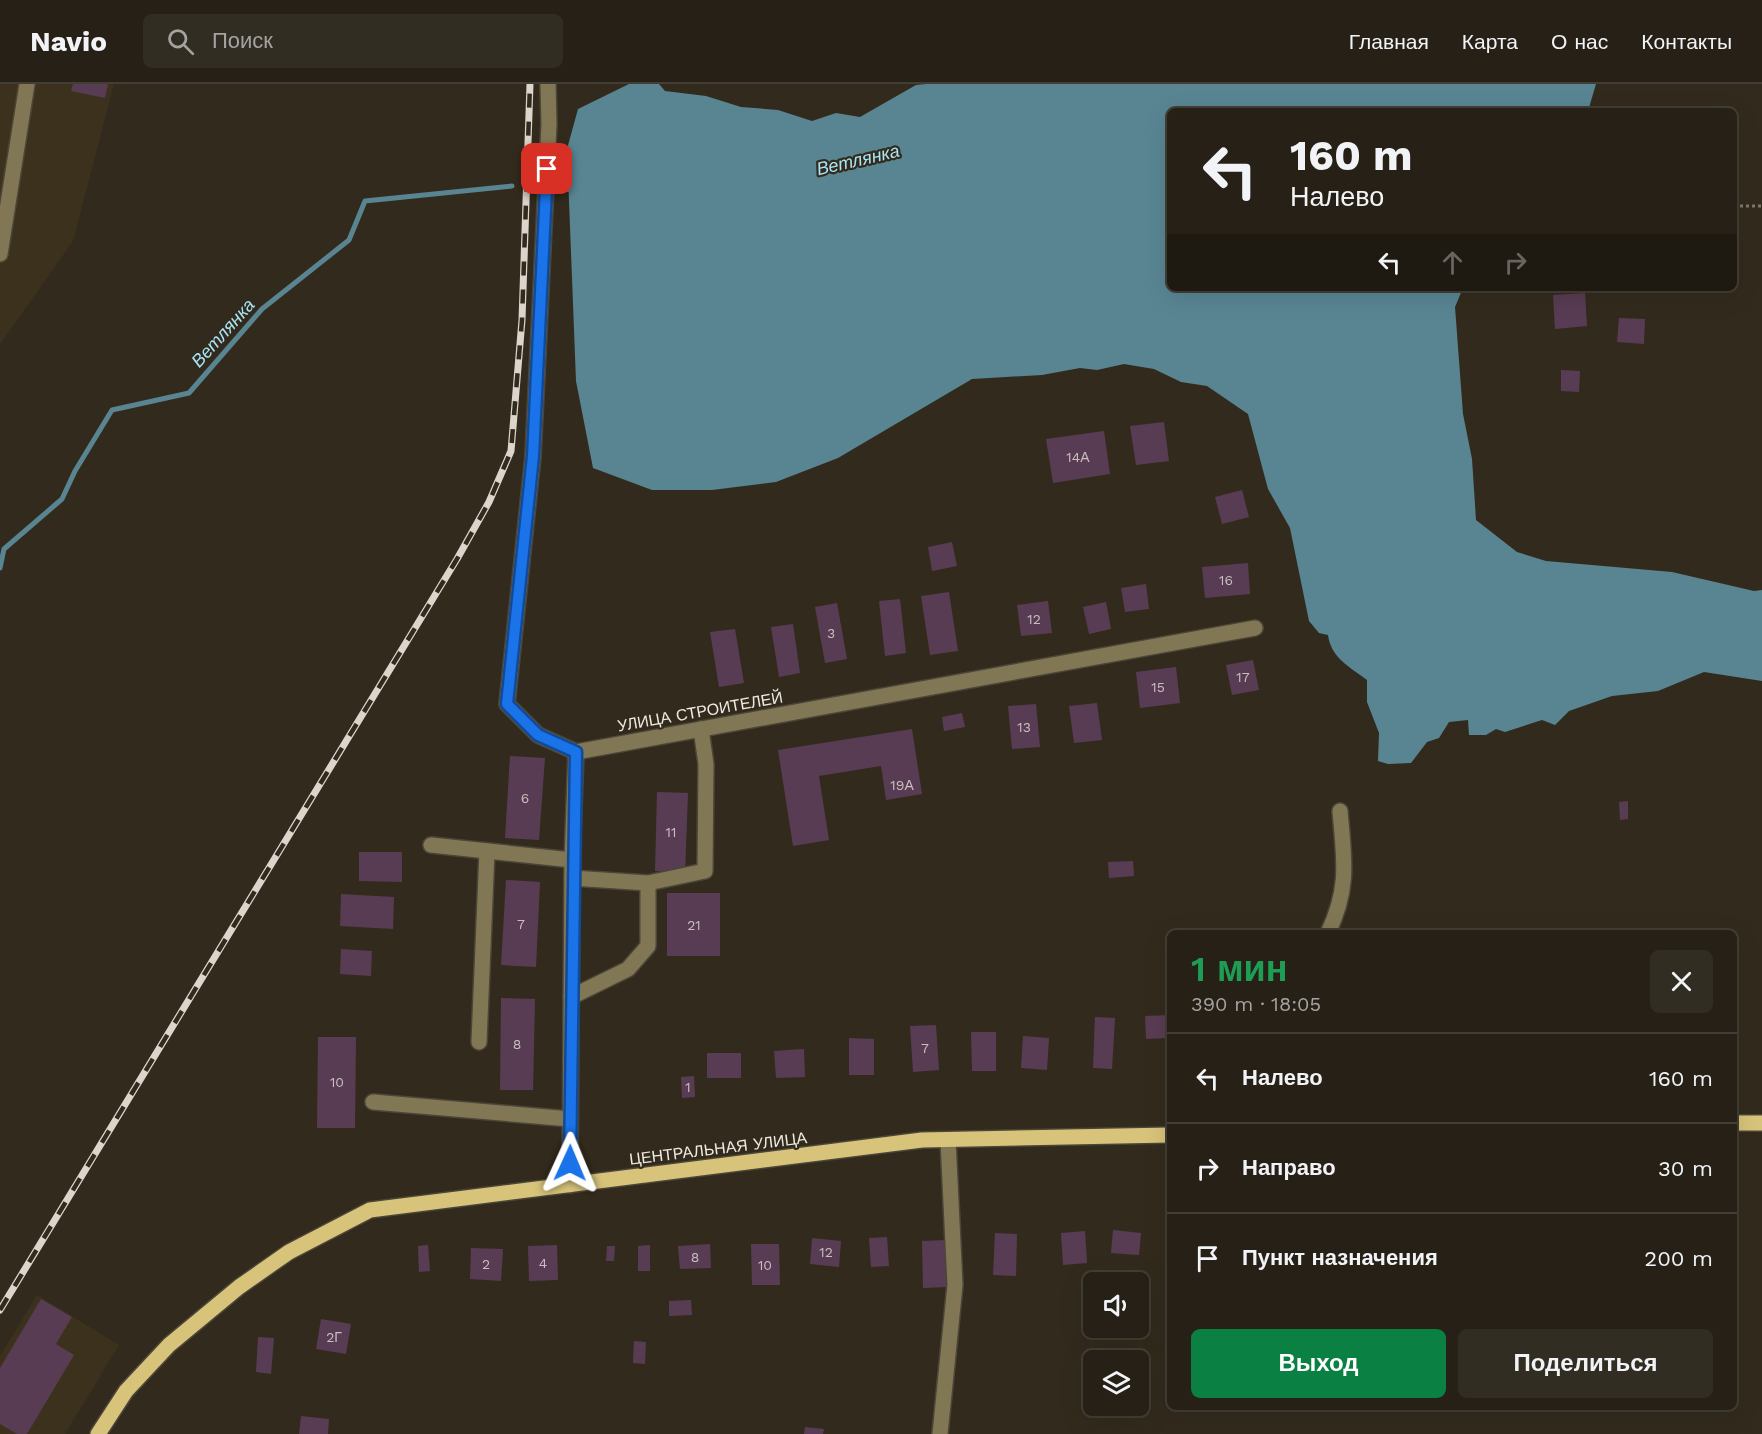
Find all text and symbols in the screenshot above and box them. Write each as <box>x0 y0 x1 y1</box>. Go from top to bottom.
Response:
search box <box>143 14 563 68</box>
text: Navio <box>30 25 107 58</box>
icon: search <box>164 25 197 58</box>
text: Поиск <box>212 28 273 53</box>
text: Главная <box>1349 29 1429 54</box>
text: Карта <box>1462 29 1518 54</box>
text: О нас <box>1551 29 1608 54</box>
text: Контакты <box>1641 29 1732 54</box>
text: 160 m <box>1290 131 1413 180</box>
icon: left <box>1191 132 1269 210</box>
water label: Ветлянка <box>814 140 901 179</box>
pin <box>521 143 572 194</box>
icon: arrive <box>530 152 563 185</box>
text: Налево <box>1290 181 1384 213</box>
icon: left <box>1373 246 1406 279</box>
icon: ahead <box>1436 246 1469 279</box>
icon: right <box>1499 246 1532 279</box>
water label: Ветлянка <box>187 294 259 371</box>
house number: 14А <box>1066 449 1090 465</box>
house number: 16 <box>1219 572 1233 588</box>
house number: 12 <box>1027 611 1041 627</box>
house number: 3 <box>827 625 835 641</box>
house number: 17 <box>1236 669 1250 685</box>
house number: 15 <box>1151 679 1165 695</box>
street label: УЛИЦА СТРОИТЕЛЕЙ <box>616 688 784 735</box>
house number: 13 <box>1017 719 1031 735</box>
house number: 19А <box>890 777 914 793</box>
house number: 6 <box>521 790 529 806</box>
house number: 11 <box>666 824 676 840</box>
house number: 7 <box>517 916 525 932</box>
house number: 21 <box>687 917 701 933</box>
text: 1 мин <box>1191 948 1288 990</box>
button: close <box>1650 950 1713 1013</box>
text: 390 m · 18:05 <box>1191 992 1321 1016</box>
house number: 8 <box>513 1036 521 1052</box>
house number: 7 <box>921 1040 929 1056</box>
icon: left <box>1191 1062 1224 1095</box>
text: Налево <box>1242 1065 1323 1090</box>
text: 160 m <box>1649 1066 1713 1091</box>
house number: 10 <box>330 1074 344 1090</box>
house number: 1 <box>685 1079 691 1095</box>
street label: ЦЕНТРАЛЬНАЯ УЛИЦА <box>628 1128 808 1169</box>
position arrow <box>538 1131 602 1195</box>
icon: right <box>1191 1152 1224 1185</box>
text: Направо <box>1242 1155 1336 1180</box>
text: 30 m <box>1658 1156 1713 1181</box>
icon: arrive <box>1191 1242 1224 1275</box>
house number: 12 <box>819 1244 833 1260</box>
text: Пункт назначения <box>1242 1245 1438 1270</box>
text: 200 m <box>1644 1246 1713 1271</box>
house number: 8 <box>691 1249 699 1265</box>
house number: 4 <box>539 1255 547 1271</box>
house number: 2 <box>482 1256 490 1272</box>
house number: 10 <box>758 1257 772 1273</box>
map controls <box>1083 1272 1149 1416</box>
button: sound <box>1083 1272 1149 1338</box>
house number: 2Г <box>326 1329 342 1345</box>
button: Выход <box>1191 1329 1446 1398</box>
button: Поделиться <box>1458 1329 1713 1398</box>
button: layers <box>1083 1350 1149 1416</box>

